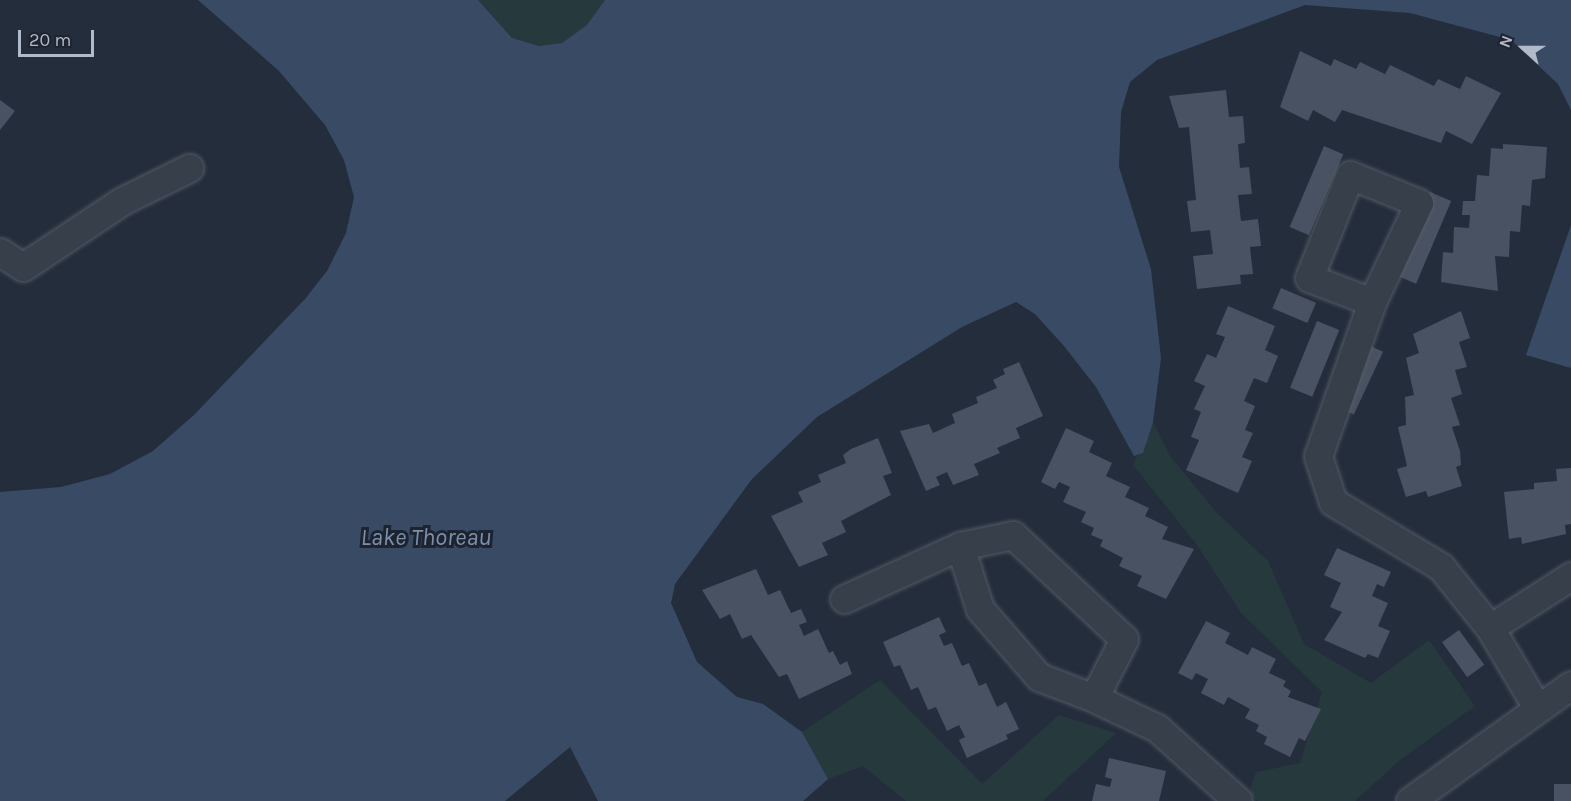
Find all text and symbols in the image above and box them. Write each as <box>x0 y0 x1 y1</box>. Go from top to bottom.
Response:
scale bar <box>21 18 98 56</box>
north arrow <box>1493 18 1553 78</box>
text: 20 m <box>29 29 71 51</box>
text: N <box>1495 33 1517 50</box>
water label: Lake Thoreau <box>361 524 491 552</box>

